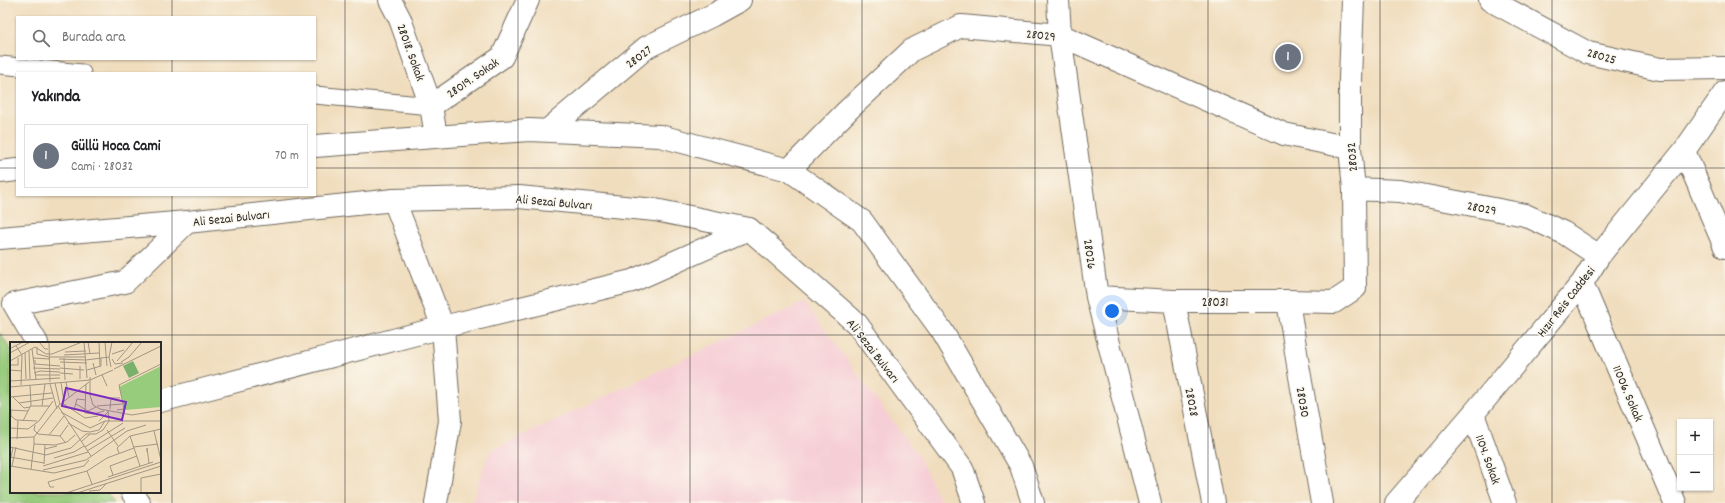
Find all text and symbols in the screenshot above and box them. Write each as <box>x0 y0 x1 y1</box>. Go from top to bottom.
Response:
search box <box>16 16 316 60</box>
street label: 28018. Sokak <box>391 22 429 84</box>
street label: 28029 <box>1025 25 1056 47</box>
icon: search <box>30 27 52 49</box>
text: Burada ara <box>62 27 125 49</box>
street label: 28027 <box>622 42 657 74</box>
pin: 1 <box>1275 42 1301 72</box>
street label: 28025 <box>1584 44 1618 71</box>
street label: 28019. Sokak <box>443 54 504 104</box>
text: Yakında <box>32 86 80 110</box>
text: Güllü Hoca Cami <box>71 136 160 158</box>
street label: 28032 <box>1343 141 1364 172</box>
text: 1 <box>45 147 47 166</box>
text: 70 m <box>275 147 299 166</box>
text: Cami · 28032 <box>71 158 133 177</box>
street label: Ali Sezai Bulvarı <box>515 191 593 216</box>
street label: 28029 <box>1465 197 1498 222</box>
street label: Ali Sezai Bulvarı <box>192 206 271 233</box>
street label: 28026 <box>1077 238 1100 271</box>
street label: Hızır Reis Caddesi <box>1533 263 1601 342</box>
street label: 28031 <box>1202 294 1228 313</box>
your location <box>1102 301 1122 321</box>
street label: Ali Sezai Bulvarı <box>841 315 903 388</box>
inset map <box>10 342 161 493</box>
street label: 11006. Sokak <box>1606 363 1647 425</box>
street label: 28028 <box>1178 386 1203 418</box>
street label: 28030 <box>1290 386 1314 419</box>
map controls <box>1677 419 1713 491</box>
button: + <box>1677 419 1713 455</box>
street label: 1104. Sokak <box>1469 432 1504 487</box>
button: − <box>1677 455 1713 491</box>

